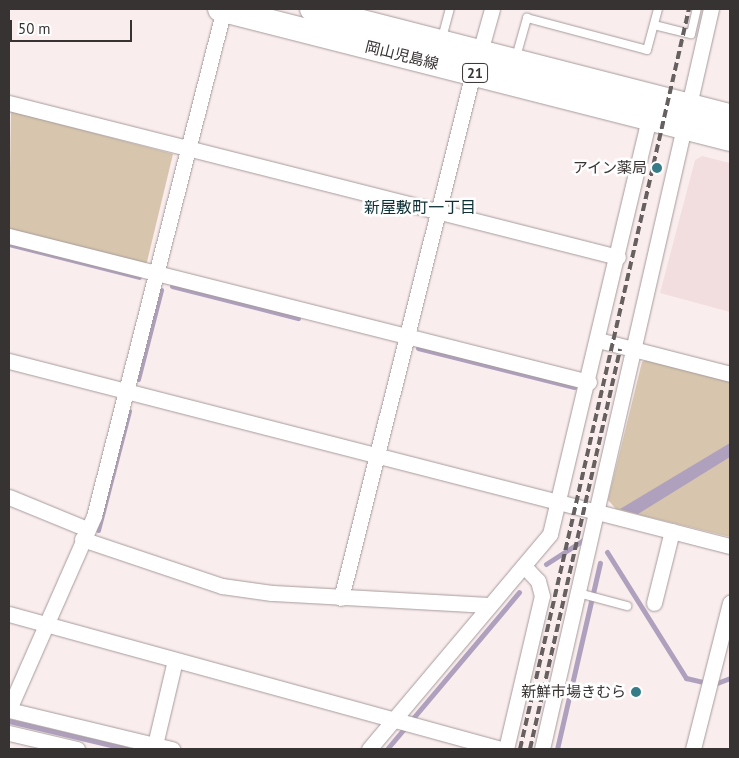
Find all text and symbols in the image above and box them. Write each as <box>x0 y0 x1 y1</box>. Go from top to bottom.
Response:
scale bar <box>12 10 135 42</box>
text: 50 m <box>18 19 51 38</box>
street label: 岡山児島線 <box>363 37 441 73</box>
road number: 21 <box>461 62 489 84</box>
place label: アイン薬局 <box>572 159 647 177</box>
marker: アイン薬局 <box>651 162 663 174</box>
district label: 新屋敷町一丁目 <box>364 197 476 217</box>
place label: 新鮮市場きむら <box>521 683 626 701</box>
marker: 新鮮市場きむら <box>630 686 642 698</box>

